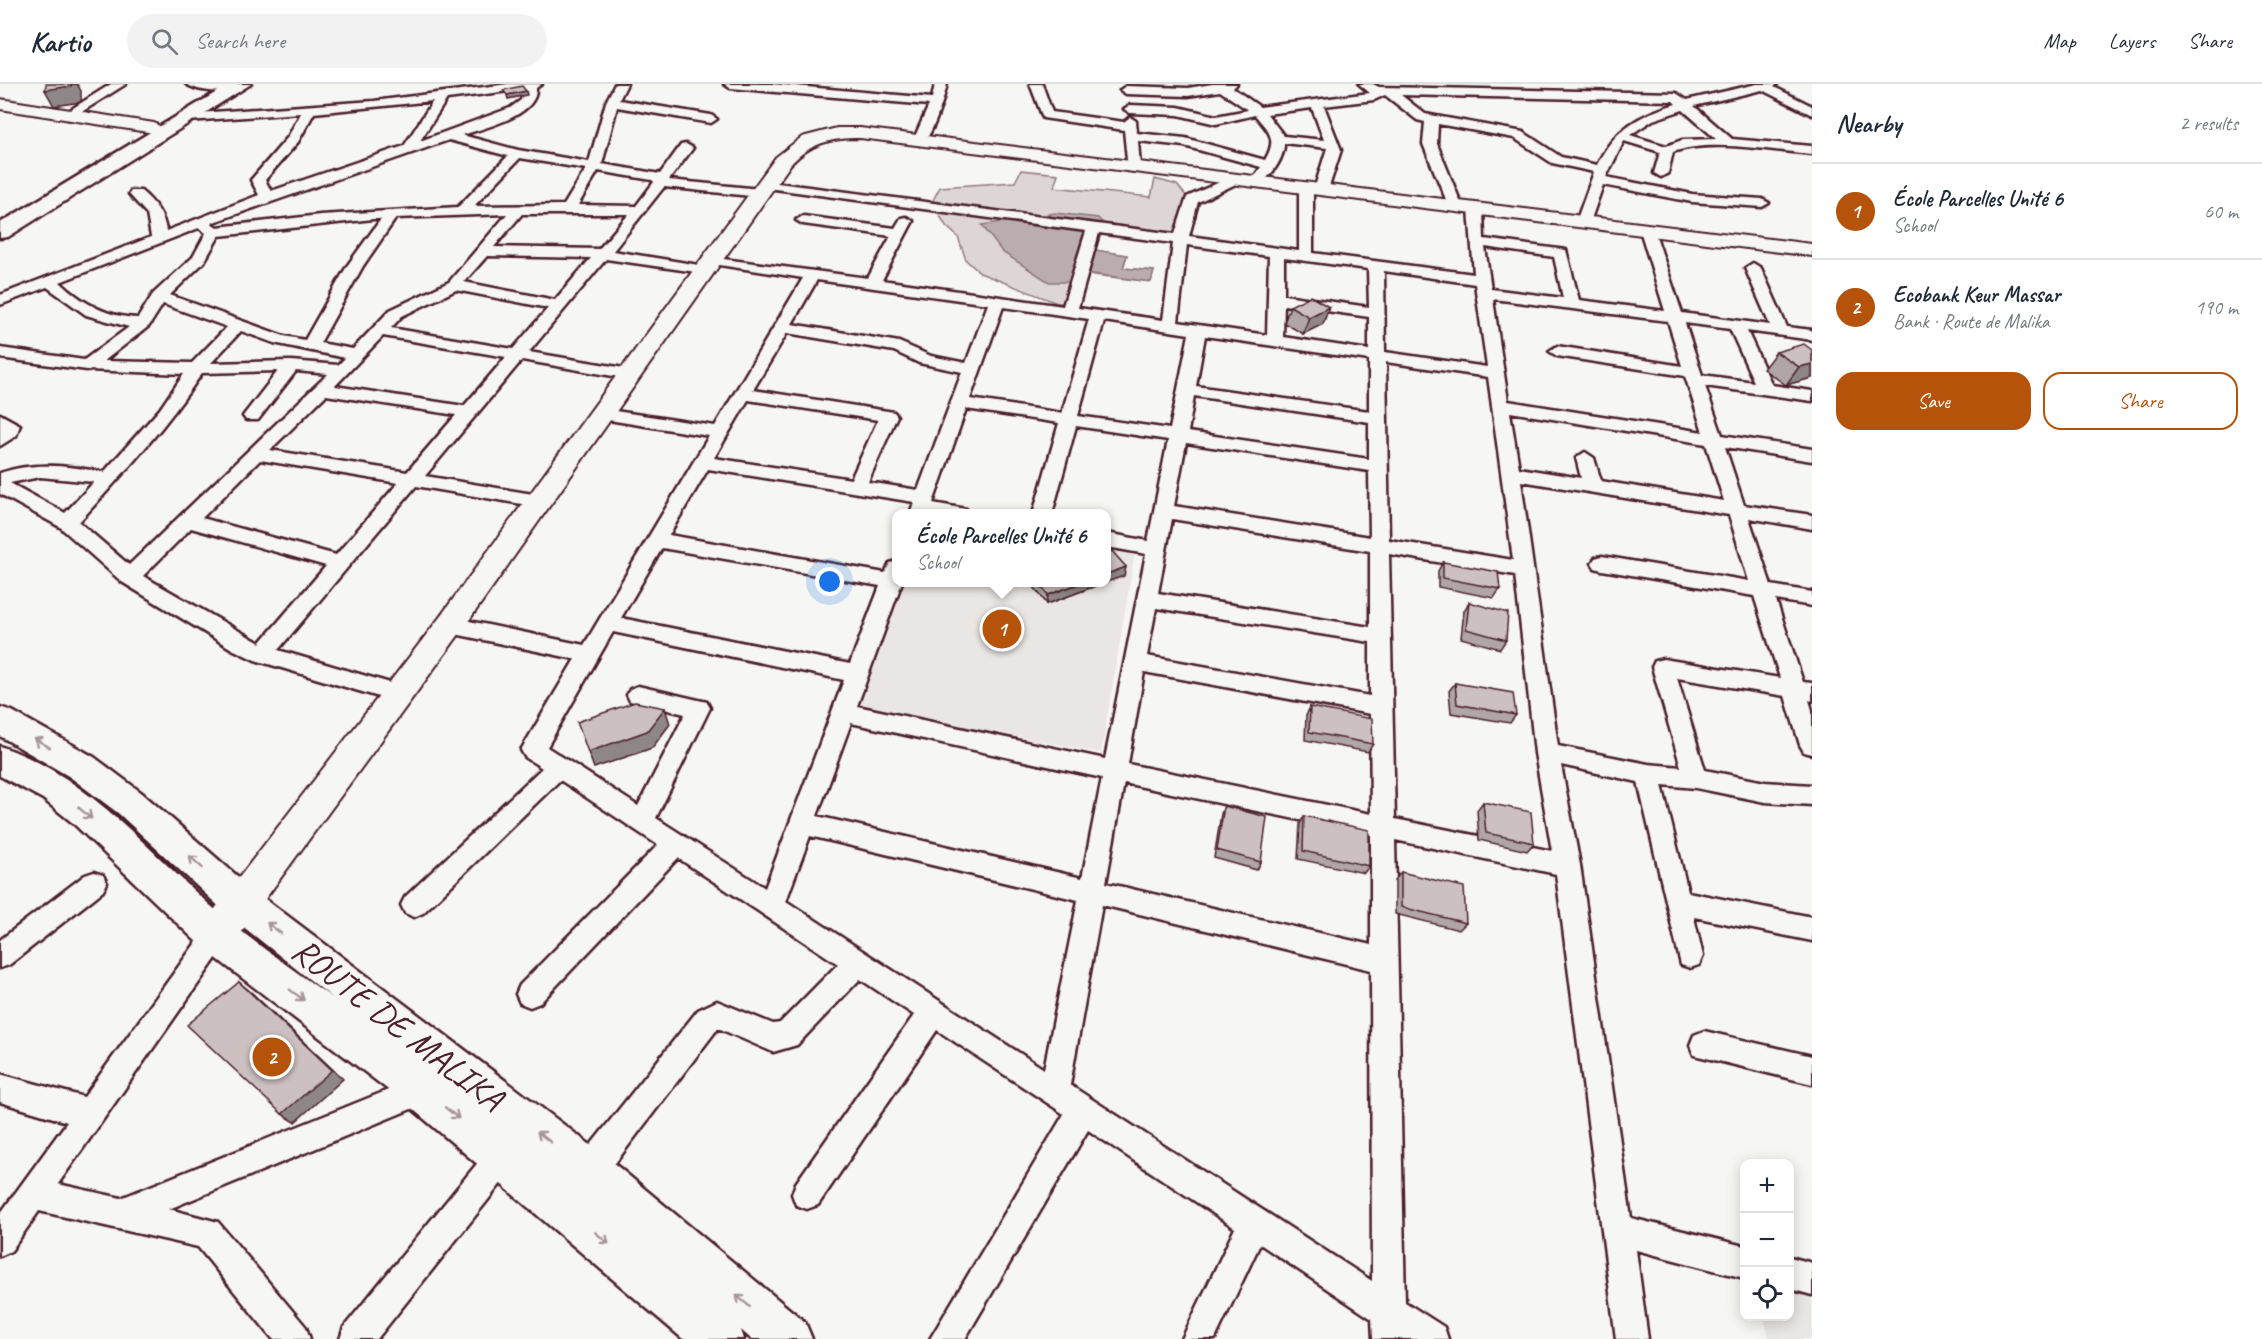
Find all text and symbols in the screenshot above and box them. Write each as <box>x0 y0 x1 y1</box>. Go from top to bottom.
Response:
search box <box>127 14 547 68</box>
text: Kartio <box>30 24 91 59</box>
icon: search <box>148 25 181 58</box>
text: Search here <box>196 27 285 55</box>
text: Map <box>2043 28 2076 54</box>
text: Layers <box>2109 28 2155 54</box>
text: Share <box>2188 28 2232 54</box>
text: Nearby <box>1836 107 1901 140</box>
text: 2 results <box>2179 111 2238 136</box>
text: École Parcelles Unité 6 <box>1893 185 2063 213</box>
text: 1 <box>1851 199 1860 224</box>
text: 60 m <box>2204 199 2238 224</box>
text: School <box>1893 213 1936 238</box>
text: Ecobank Keur Massar <box>1893 281 2060 309</box>
text: 2 <box>1851 295 1860 320</box>
text: 190 m <box>2195 295 2238 320</box>
text: Bank · Route de Malika <box>1893 309 2050 334</box>
button: Save <box>1836 372 2031 430</box>
button: Share <box>2043 372 2238 430</box>
popup <box>892 509 1111 587</box>
text: École Parcelles Unité 6 <box>917 522 1086 550</box>
text: School <box>917 550 960 575</box>
your location <box>815 567 844 596</box>
pin: 1 <box>982 606 1022 652</box>
one-way arrow <box>34 737 51 749</box>
one-way arrow <box>77 806 93 819</box>
one-way arrow <box>189 855 204 869</box>
one-way arrow <box>266 921 282 934</box>
street label: ROUTE DE MALIKA <box>283 927 515 1122</box>
one-way arrow <box>289 989 305 1002</box>
pin: 2 <box>252 1034 292 1080</box>
one-way arrow <box>444 1107 460 1120</box>
one-way arrow <box>537 1131 553 1143</box>
map controls <box>1740 1159 1794 1321</box>
button: + <box>1740 1159 1794 1213</box>
button: − <box>1740 1213 1794 1267</box>
one-way arrow <box>594 1232 610 1245</box>
button: locate <box>1740 1267 1794 1321</box>
one-way arrow <box>735 1295 751 1308</box>

